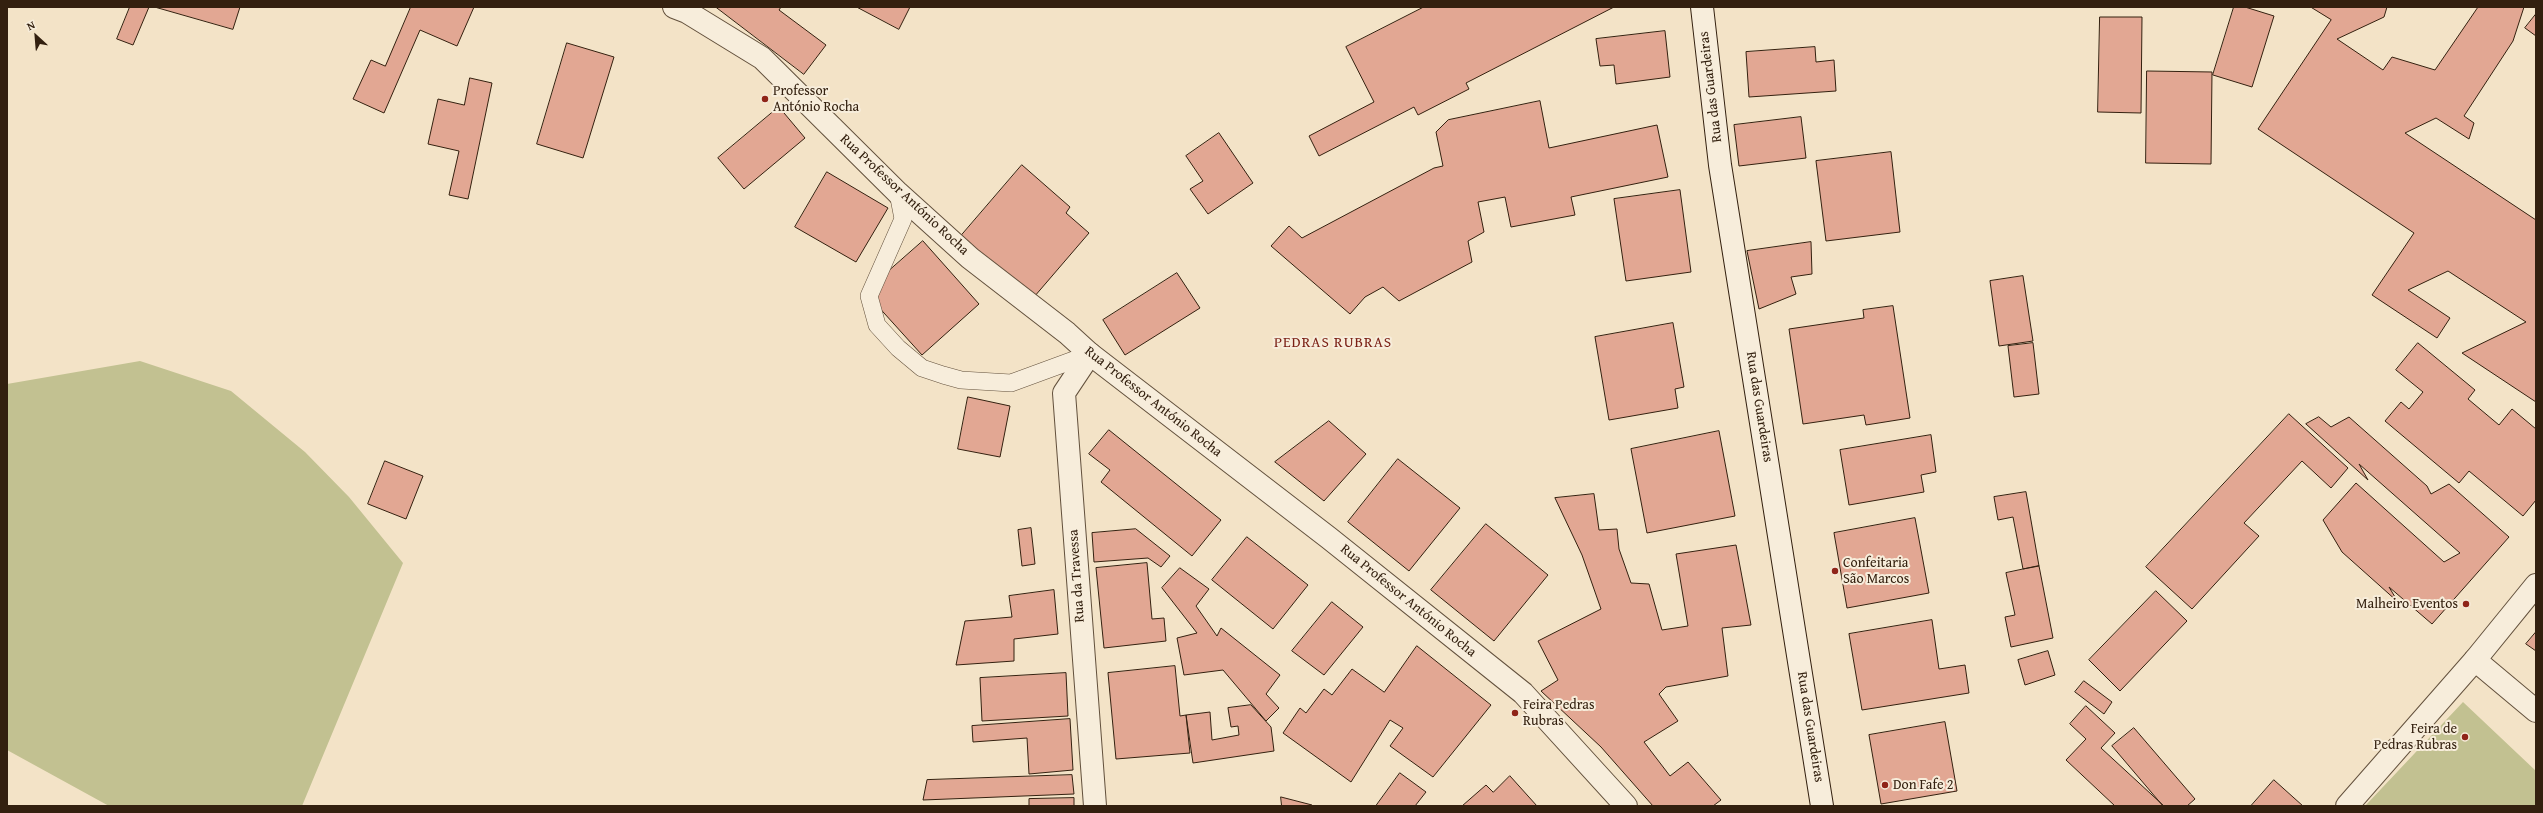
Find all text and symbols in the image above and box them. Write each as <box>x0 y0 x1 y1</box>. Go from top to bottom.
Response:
north arrow <box>16 16 56 56</box>
text: N <box>24 16 38 34</box>
street label: Rua das Guardeiras <box>1696 30 1726 144</box>
place label: Professor António Rocha <box>773 83 859 116</box>
marker: Professor António Rocha <box>760 94 770 104</box>
street label: Rua Professor António Rocha <box>836 131 972 259</box>
district label: PEDRAS RUBRAS <box>1274 334 1392 352</box>
street label: Rua Professor António Rocha <box>1081 343 1225 461</box>
street label: Rua das Guardeiras <box>1742 350 1776 464</box>
street label: Rua da Travessa <box>1065 529 1089 623</box>
street label: Rua Professor António Rocha <box>1337 541 1479 661</box>
place label: Confeitaria São Marcos <box>1843 555 1909 588</box>
marker: Confeitaria São Marcos <box>1830 566 1840 576</box>
place label: Malheiro Eventos <box>2356 596 2458 612</box>
marker: Malheiro Eventos <box>2461 599 2471 609</box>
street label: Rua das Guardeiras <box>1793 670 1827 784</box>
place label: Feira Pedras Rubras <box>1523 697 1594 730</box>
marker: Feira Pedras Rubras <box>1510 708 1520 718</box>
place label: Feira de Pedras Rubras <box>2374 721 2457 754</box>
marker: Feira de Pedras Rubras <box>2460 732 2470 742</box>
place label: Don Fafe 2 <box>1893 777 1953 793</box>
marker: Don Fafe 2 <box>1880 780 1890 790</box>

